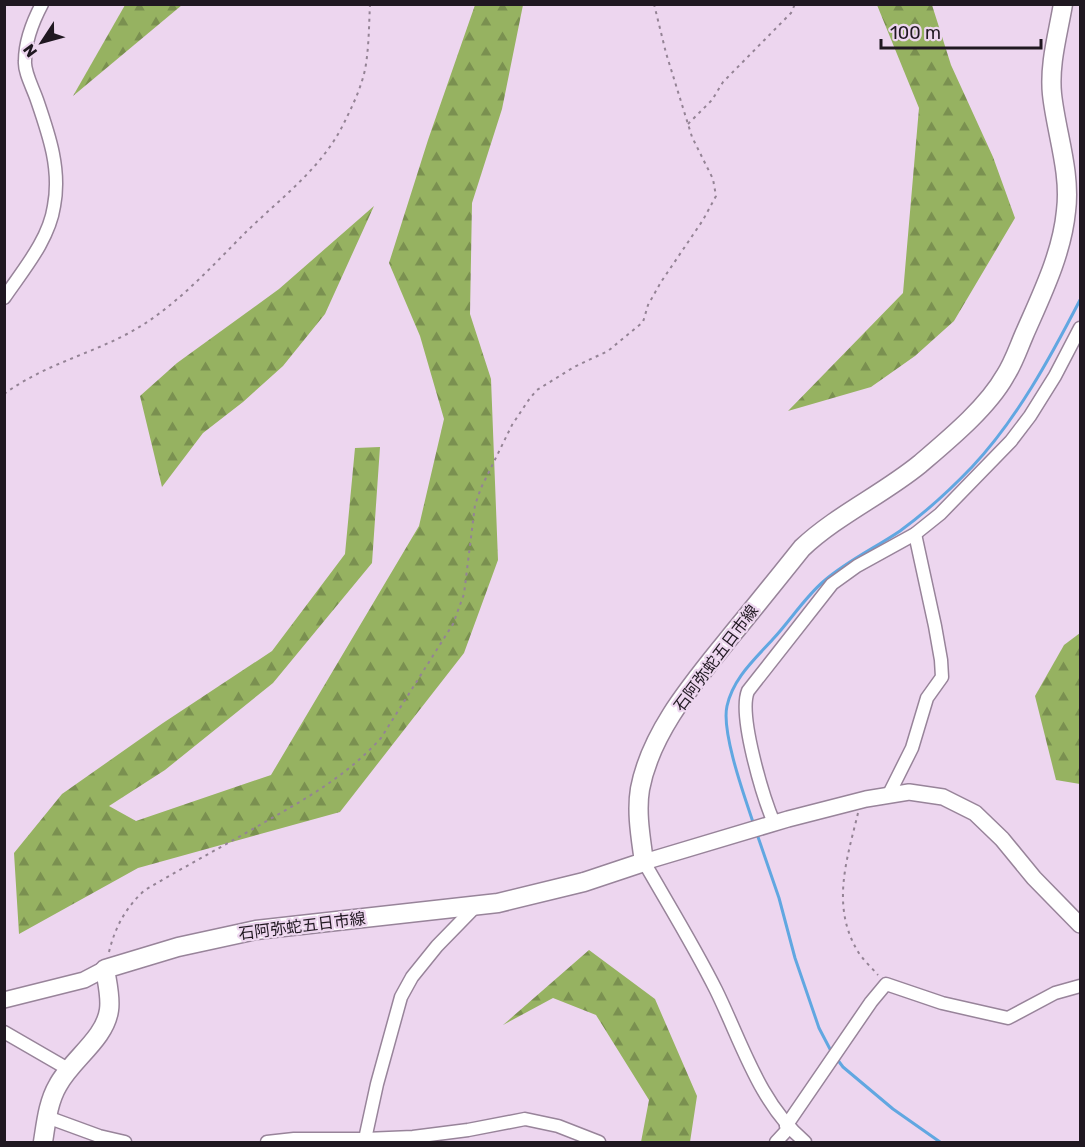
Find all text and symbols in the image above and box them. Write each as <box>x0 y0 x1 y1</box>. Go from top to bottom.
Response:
north arrow <box>12 12 72 72</box>
scale bar <box>881 12 1042 50</box>
text: 100 m <box>890 22 941 44</box>
text: N <box>19 40 41 61</box>
street label: 石阿弥蛇五日市線 <box>670 601 762 715</box>
street label: 石阿弥蛇五日市線 <box>237 909 367 943</box>

